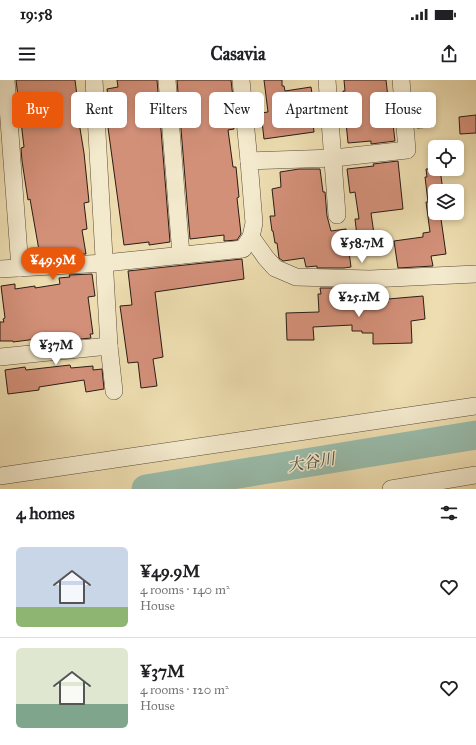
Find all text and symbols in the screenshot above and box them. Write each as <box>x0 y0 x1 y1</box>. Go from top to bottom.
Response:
text: 19:58 <box>20 5 53 23</box>
icon: menu <box>16 43 38 65</box>
text: Casavia <box>210 43 266 65</box>
icon: share <box>438 43 460 65</box>
chip: Buy <box>12 92 63 128</box>
chip: Rent <box>71 92 127 128</box>
chip: Filters <box>135 92 201 128</box>
chip: New <box>209 92 264 128</box>
chip: Apartment <box>272 92 362 128</box>
chip: House <box>370 92 436 128</box>
map controls <box>428 140 464 220</box>
button: locate <box>428 140 464 176</box>
button: layers <box>428 184 464 220</box>
pin: ¥58.7M <box>329 230 395 264</box>
text: ¥58.7M <box>340 235 384 251</box>
pin: ¥49.9M <box>20 247 86 281</box>
text: ¥49.9M <box>30 252 76 268</box>
pin: ¥25.1M <box>326 284 392 318</box>
text: ¥25.1M <box>338 289 380 305</box>
pin: ¥37M <box>32 332 80 366</box>
text: ¥37M <box>39 337 73 353</box>
water label: 大谷川 <box>286 449 338 475</box>
icon: filters <box>438 502 460 524</box>
text: 4 homes <box>16 503 75 524</box>
text: ¥49.9M <box>140 561 200 582</box>
icon: home <box>48 563 96 611</box>
icon: heart <box>438 576 460 598</box>
text: 4 rooms · 140 m² <box>140 582 230 598</box>
text: House <box>140 598 175 614</box>
text: ¥37M <box>140 661 185 682</box>
icon: home <box>48 664 96 712</box>
icon: heart <box>438 677 460 699</box>
text: 4 rooms · 120 m² <box>140 682 229 698</box>
text: House <box>140 698 175 714</box>

